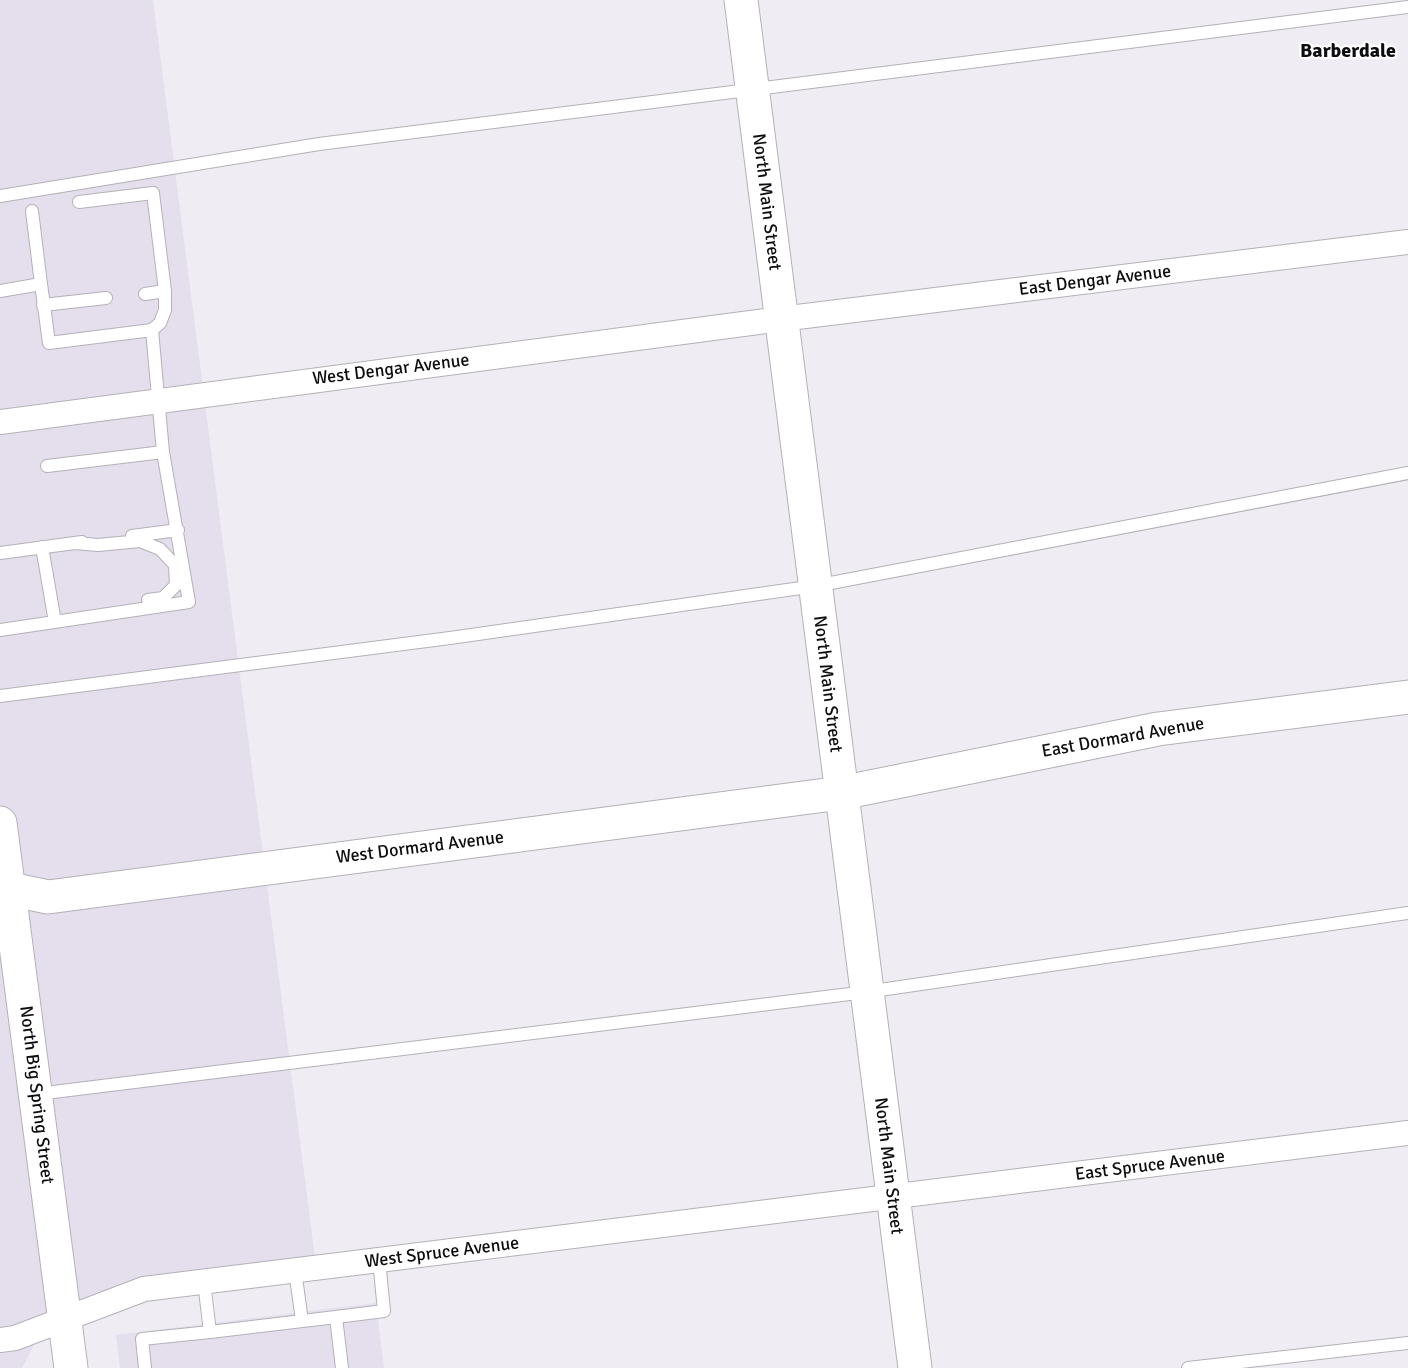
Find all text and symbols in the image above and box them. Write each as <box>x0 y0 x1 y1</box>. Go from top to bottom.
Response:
district label: Barberdale <box>1300 40 1396 64</box>
street label: North Main Street <box>747 132 785 272</box>
street label: East Dengar Avenue <box>1018 261 1172 301</box>
street label: West Dengar Avenue <box>311 350 471 390</box>
street label: North Main Street <box>808 614 846 754</box>
street label: East Dormard Avenue <box>1040 713 1206 763</box>
street label: West Dormard Avenue <box>335 827 505 869</box>
street label: North Big Spring Street <box>14 1005 58 1185</box>
street label: North Main Street <box>869 1096 907 1236</box>
street label: East Spruce Avenue <box>1074 1146 1226 1186</box>
street label: West Spruce Avenue <box>364 1233 520 1273</box>

